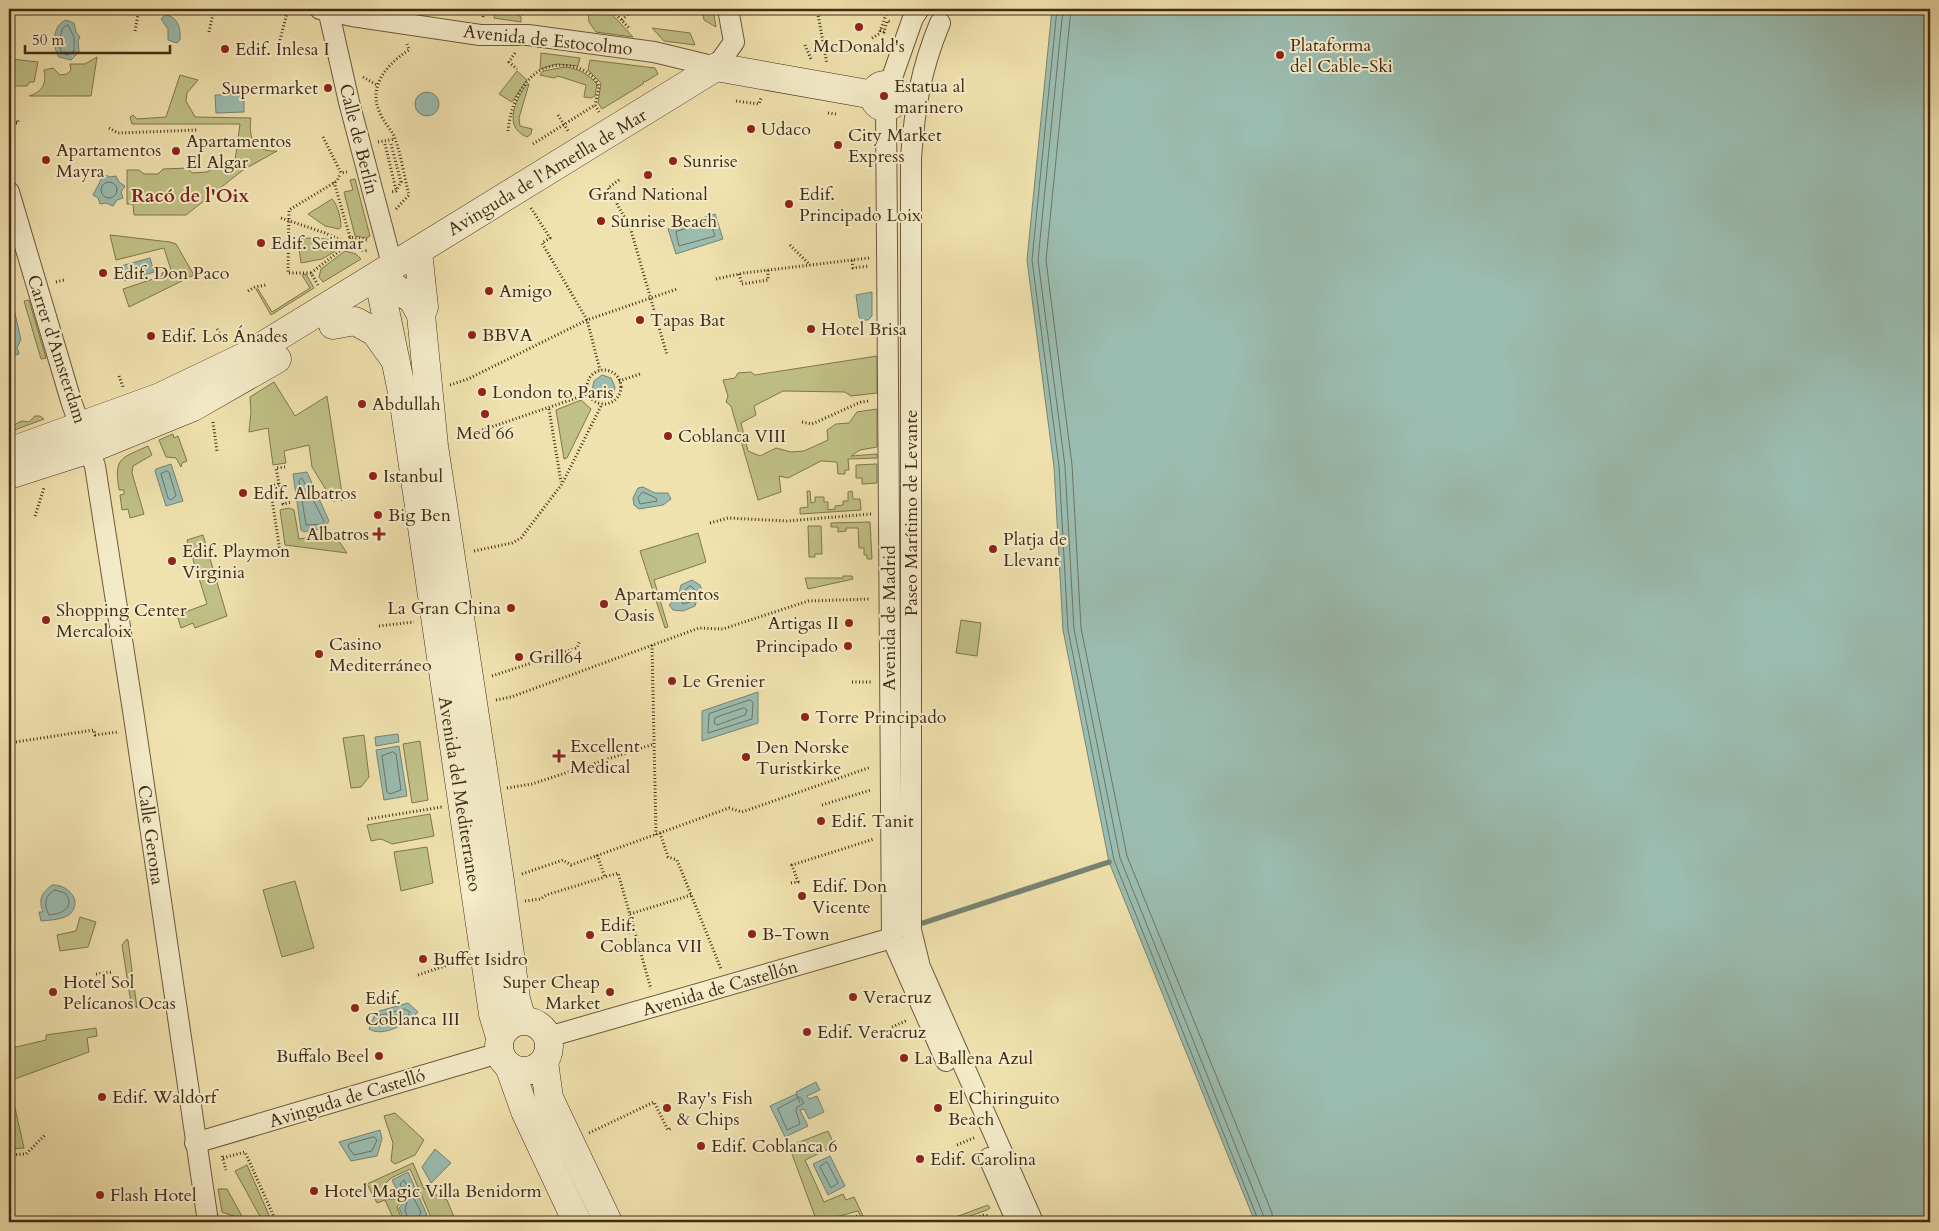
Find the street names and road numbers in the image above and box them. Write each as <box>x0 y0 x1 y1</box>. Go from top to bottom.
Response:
street label: Avenida de Estocolmo <box>462 19 634 62</box>
street label: Calle de Berlín <box>333 81 385 198</box>
street label: Avinguda de l'Ametlla de Mar <box>443 103 652 242</box>
street label: Carrer d'Amsterdam <box>21 272 93 427</box>
street label: Paseo Marítimo de Levante <box>899 410 924 616</box>
street label: Avenida de Madrid <box>877 545 902 691</box>
street label: Avenida del Mediterraneo <box>432 695 487 894</box>
street label: Calle Gerona <box>131 784 170 887</box>
street label: Avenida de Castellón <box>639 954 802 1023</box>
street label: Avinguda de Castelló <box>266 1063 429 1134</box>

